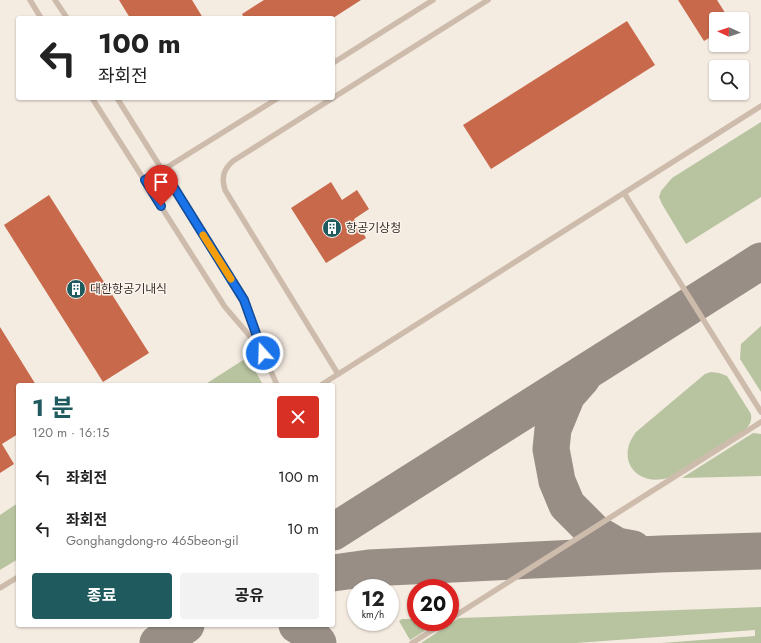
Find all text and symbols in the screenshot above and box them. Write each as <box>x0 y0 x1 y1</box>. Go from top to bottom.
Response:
north arrow <box>709 12 749 52</box>
map controls <box>709 12 749 100</box>
text: 100 m <box>98 23 181 64</box>
icon: left <box>32 32 84 84</box>
button: search <box>709 60 749 100</box>
text: 좌회전 <box>98 63 148 89</box>
pin <box>144 165 178 206</box>
icon: arrive <box>150 171 172 193</box>
building icon: 항공기상청 <box>321 217 343 239</box>
place label: 항공기상청 <box>346 219 401 237</box>
building icon: 대한항공기내식 <box>65 278 87 300</box>
place label: 대한항공기내식 <box>90 280 167 298</box>
position arrow <box>242 332 284 374</box>
text: 1 분 <box>32 390 74 425</box>
button: close <box>277 396 319 438</box>
text: 120 m · 16:15 <box>32 423 109 442</box>
icon: left <box>32 466 54 488</box>
text: 100 m <box>278 466 319 488</box>
text: 좌회전 <box>66 467 107 489</box>
text: 좌회전 <box>66 509 107 531</box>
icon: left <box>32 518 54 540</box>
text: 10 m <box>287 518 319 540</box>
text: Gonghangdong-ro 465beon-gil <box>66 531 238 550</box>
button: 종료 <box>32 573 172 619</box>
button: 공유 <box>180 573 319 619</box>
speed limit sign: 20 <box>407 579 459 631</box>
text: 12 <box>361 585 385 614</box>
text: km/h <box>362 607 384 622</box>

